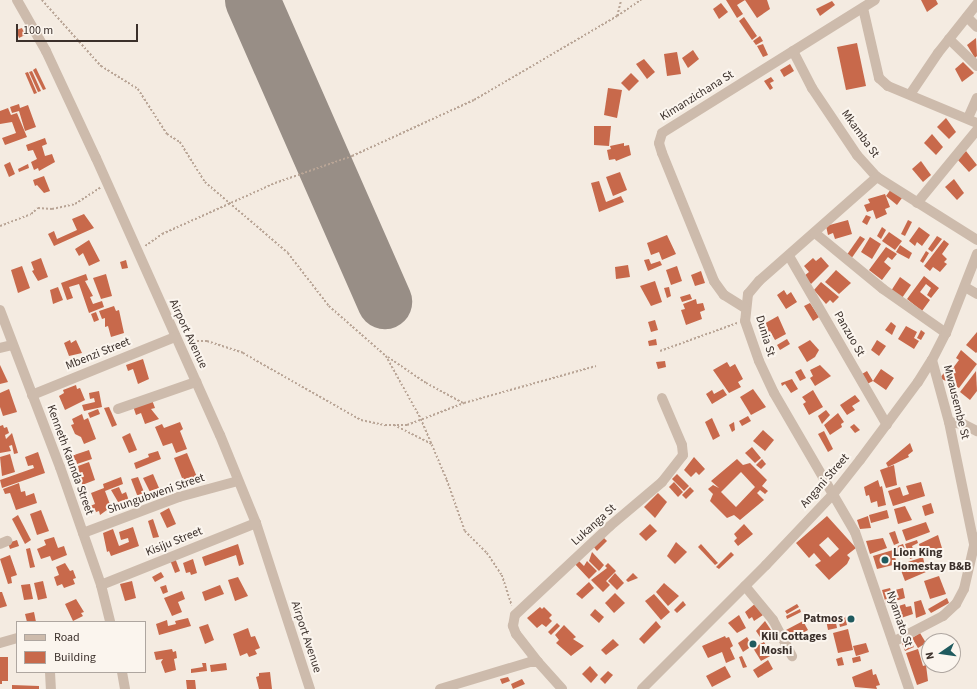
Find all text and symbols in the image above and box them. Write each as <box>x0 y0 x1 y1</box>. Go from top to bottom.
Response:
scale bar <box>18 16 140 42</box>
text: 100 m <box>23 22 53 39</box>
street label: Kimanzichana St <box>658 68 736 124</box>
street label: Mkamba St <box>838 107 882 161</box>
street label: Airport Avenue <box>166 297 210 371</box>
street label: Panzuo St <box>830 309 868 359</box>
street label: Dunia St <box>752 314 778 358</box>
street label: Mbenzi Street <box>64 335 132 373</box>
street label: Mwausembe St <box>940 363 972 441</box>
street label: Kenneth Kaunda Street <box>43 403 97 517</box>
street label: Angani Street <box>798 451 852 511</box>
street label: Shungubweni Street <box>106 471 206 517</box>
street label: Lukanga St <box>569 501 619 549</box>
street label: Kisiju Street <box>144 524 204 560</box>
place label: Lion King Homestay B&B <box>893 546 971 574</box>
marker: Lion King Homestay B&B <box>880 555 890 565</box>
street label: Nyamato St <box>883 589 915 649</box>
street label: Airport Avenue <box>288 599 324 675</box>
place label: Patmos <box>803 612 843 626</box>
marker: Patmos <box>846 614 856 624</box>
legend <box>16 621 146 673</box>
text: Road <box>54 629 80 646</box>
place label: Kili Cottages Moshi <box>761 630 827 658</box>
north arrow <box>921 633 961 673</box>
marker: Kili Cottages Moshi <box>748 639 758 649</box>
text: Building <box>54 649 96 666</box>
text: N <box>922 650 938 661</box>

